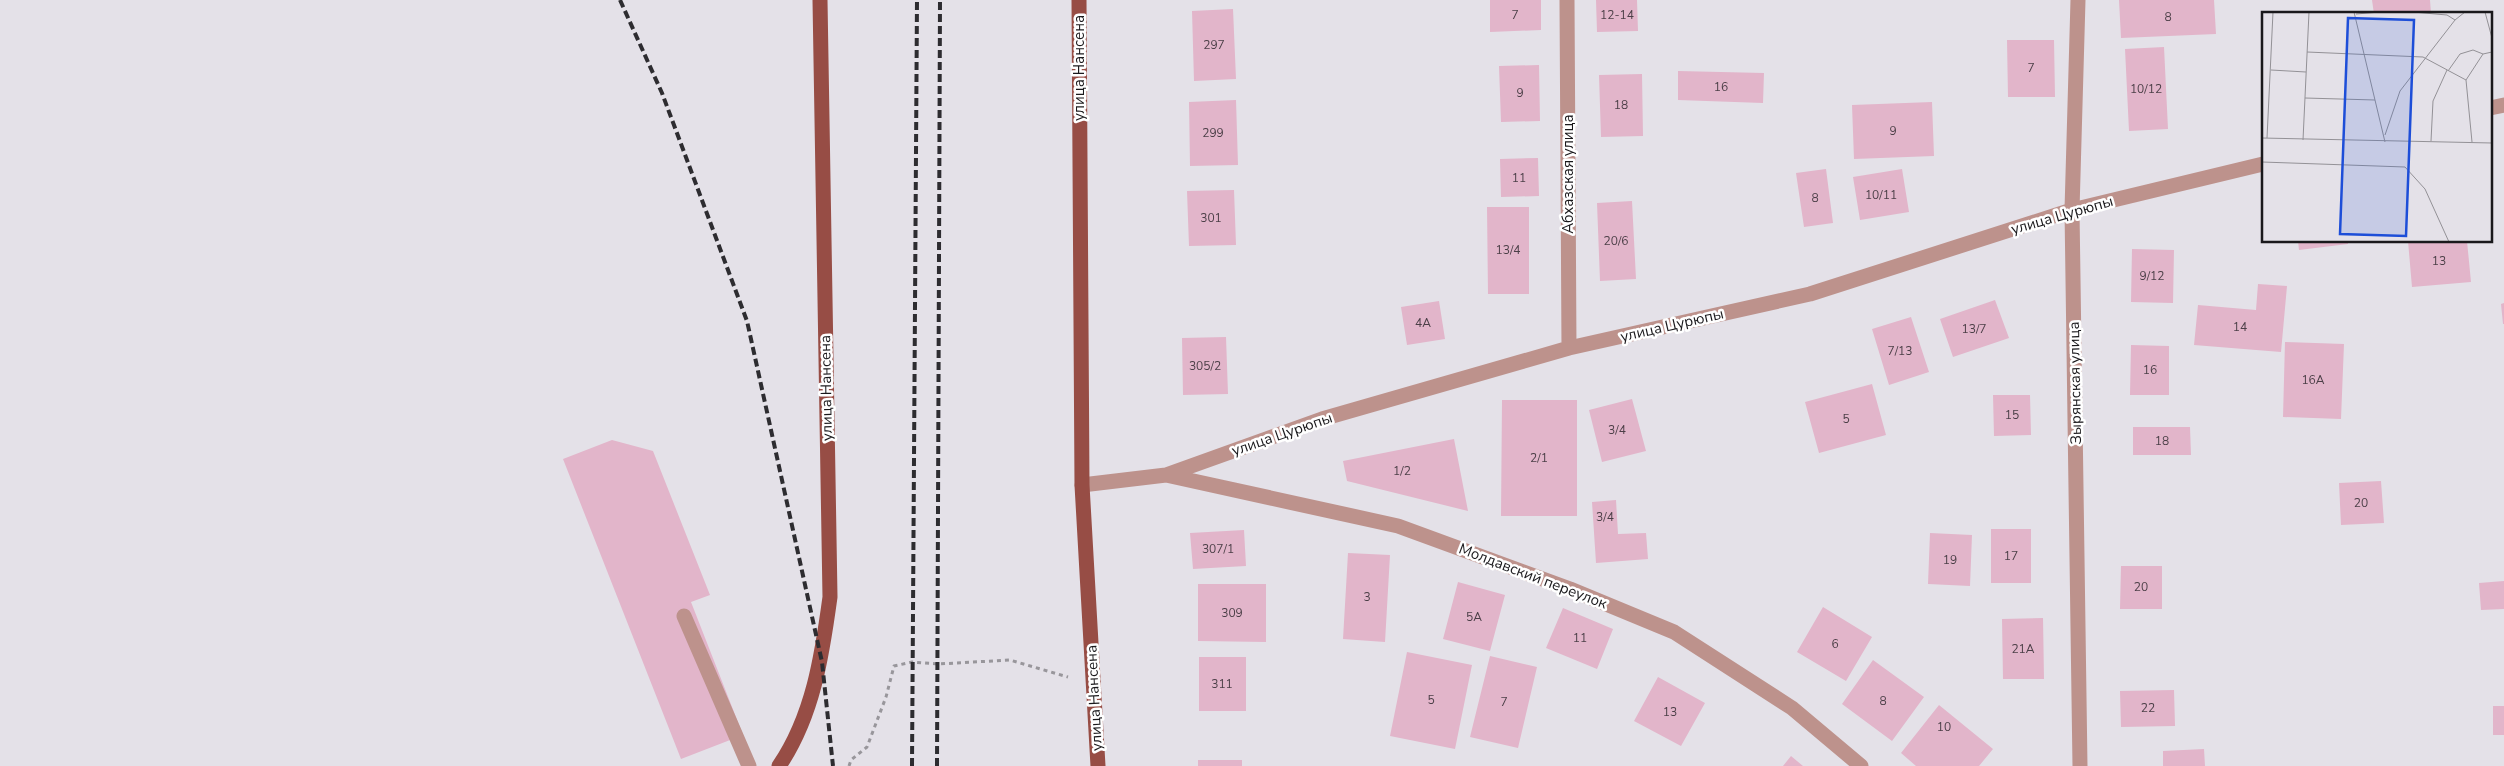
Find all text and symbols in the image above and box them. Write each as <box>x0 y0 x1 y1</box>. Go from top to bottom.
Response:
house number: 7 <box>1511 7 1519 23</box>
house number: 12-14 <box>1600 7 1634 23</box>
house number: 8 <box>2164 9 2172 25</box>
inset map <box>2262 12 2492 242</box>
street label: улица Нансена <box>1069 15 1089 121</box>
house number: 297 <box>1203 37 1225 53</box>
house number: 7 <box>2027 60 2035 76</box>
house number: 16 <box>1714 79 1728 95</box>
house number: 10/12 <box>2130 81 2162 97</box>
house number: 9 <box>1516 85 1524 101</box>
house number: 18 <box>1614 97 1628 113</box>
street label: Абхазская улица <box>1558 114 1578 234</box>
house number: 9 <box>1889 123 1897 139</box>
house number: 299 <box>1202 125 1224 141</box>
house number: 11 <box>1512 170 1526 186</box>
house number: 10/11 <box>1865 187 1897 203</box>
house number: 8 <box>1811 190 1819 206</box>
street label: улица Цурюпы <box>2009 191 2115 239</box>
house number: 301 <box>1200 210 1222 226</box>
house number: 20/6 <box>1604 233 1629 249</box>
house number: 13/4 <box>1496 242 1521 258</box>
house number: 13 <box>2432 253 2446 269</box>
house number: 9/12 <box>2140 268 2165 284</box>
street label: улица Цурюпы <box>1618 303 1726 347</box>
house number: 4А <box>1415 315 1431 331</box>
house number: 14 <box>2233 319 2247 335</box>
house number: 13/7 <box>1962 321 1987 337</box>
street label: Зырянская улица <box>2064 321 2086 445</box>
street label: улица Нансена <box>815 335 837 441</box>
house number: 7/13 <box>1888 343 1913 359</box>
house number: 305/2 <box>1189 358 1221 374</box>
house number: 16 <box>2143 362 2157 378</box>
house number: 16А <box>2301 372 2325 388</box>
street label: улица Цурюпы <box>1229 407 1335 461</box>
house number: 15 <box>2005 407 2019 423</box>
house number: 5 <box>1842 411 1850 427</box>
house number: 3/4 <box>1608 422 1626 438</box>
house number: 18 <box>2155 433 2169 449</box>
house number: 2/1 <box>1530 450 1548 466</box>
house number: 1/2 <box>1393 463 1411 479</box>
house number: 20 <box>2354 495 2368 511</box>
house number: 3/4 <box>1596 509 1614 525</box>
street label: Молдавский переулок <box>1456 538 1610 614</box>
house number: 307/1 <box>1202 541 1234 557</box>
house number: 17 <box>2004 548 2018 564</box>
house number: 19 <box>1943 552 1957 568</box>
house number: 20 <box>2134 579 2148 595</box>
house number: 3 <box>1363 589 1371 605</box>
house number: 309 <box>1221 605 1243 621</box>
house number: 5А <box>1466 609 1482 625</box>
house number: 11 <box>1573 630 1587 646</box>
house number: 6 <box>1831 636 1839 652</box>
house number: 21А <box>2011 641 2035 657</box>
street label: улица Нансена <box>1081 644 1107 752</box>
house number: 311 <box>1211 676 1233 692</box>
house number: 5 <box>1427 692 1435 708</box>
house number: 8 <box>1879 693 1887 709</box>
house number: 7 <box>1500 694 1508 710</box>
house number: 22 <box>2141 700 2155 716</box>
house number: 13 <box>1663 704 1677 720</box>
house number: 10 <box>1937 719 1951 735</box>

